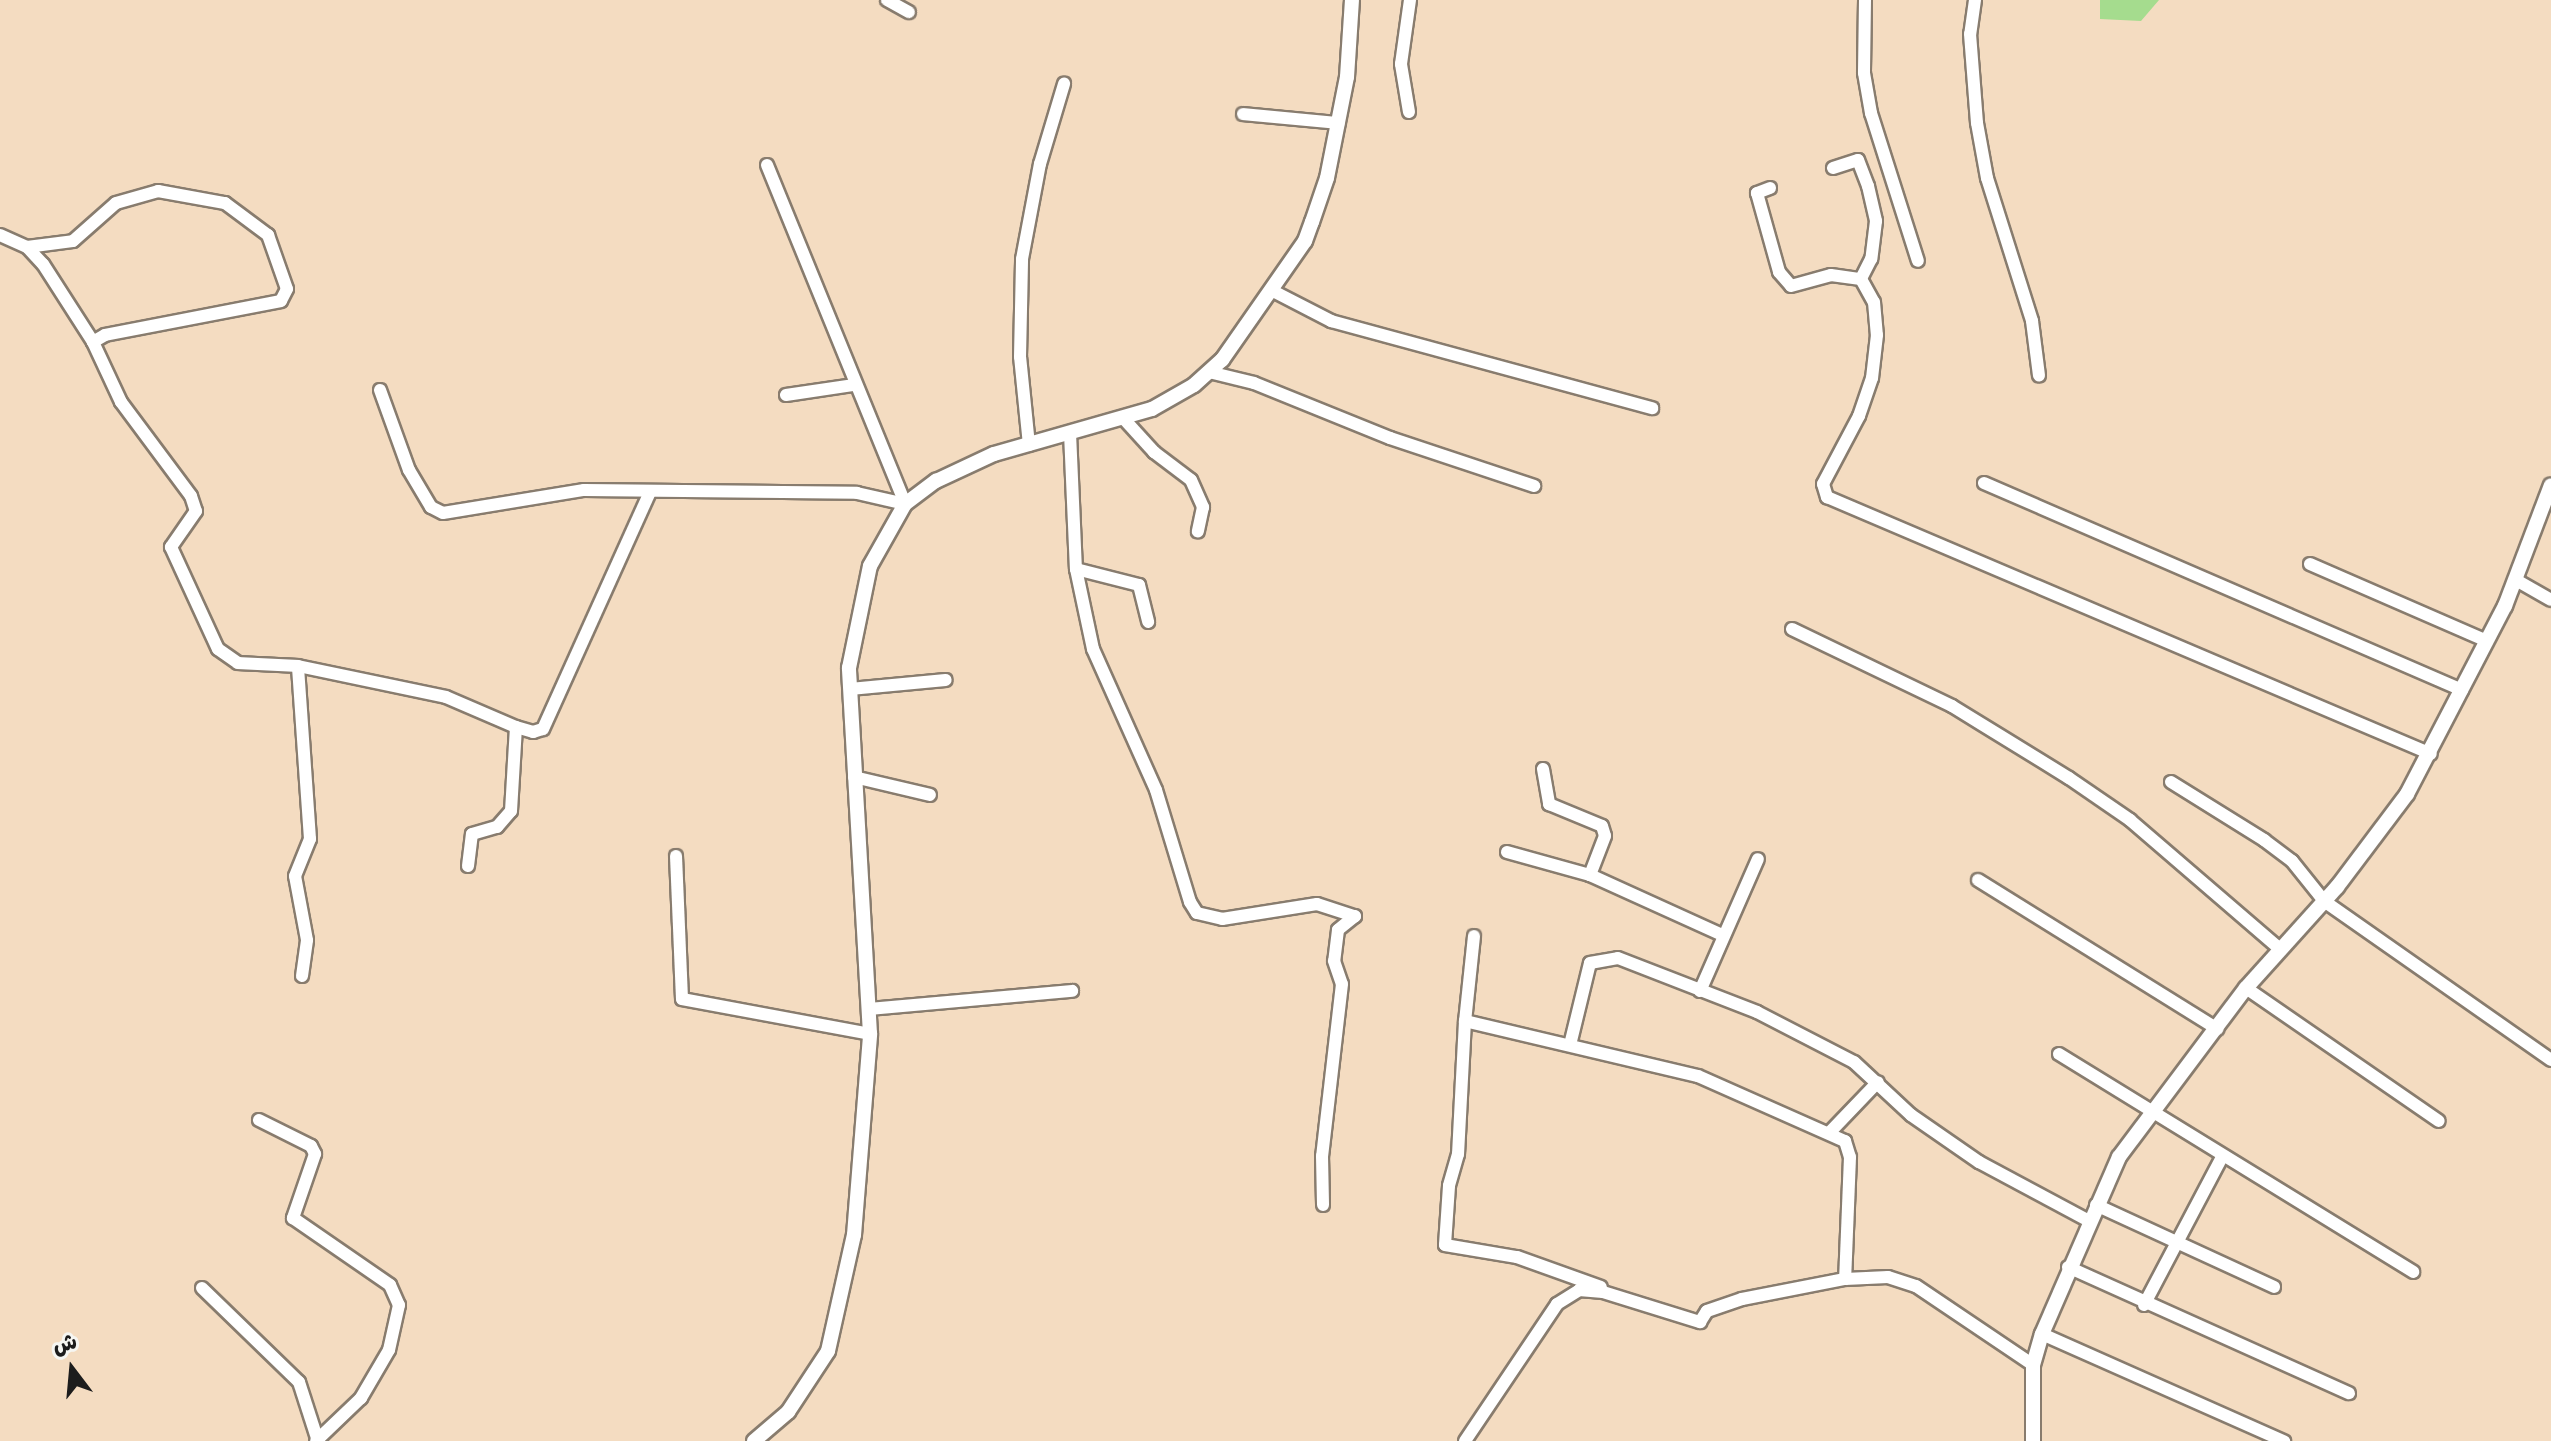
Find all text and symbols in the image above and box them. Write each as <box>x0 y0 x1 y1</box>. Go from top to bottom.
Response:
text: ش <box>49 1325 82 1366</box>
north arrow <box>32 1329 112 1409</box>

